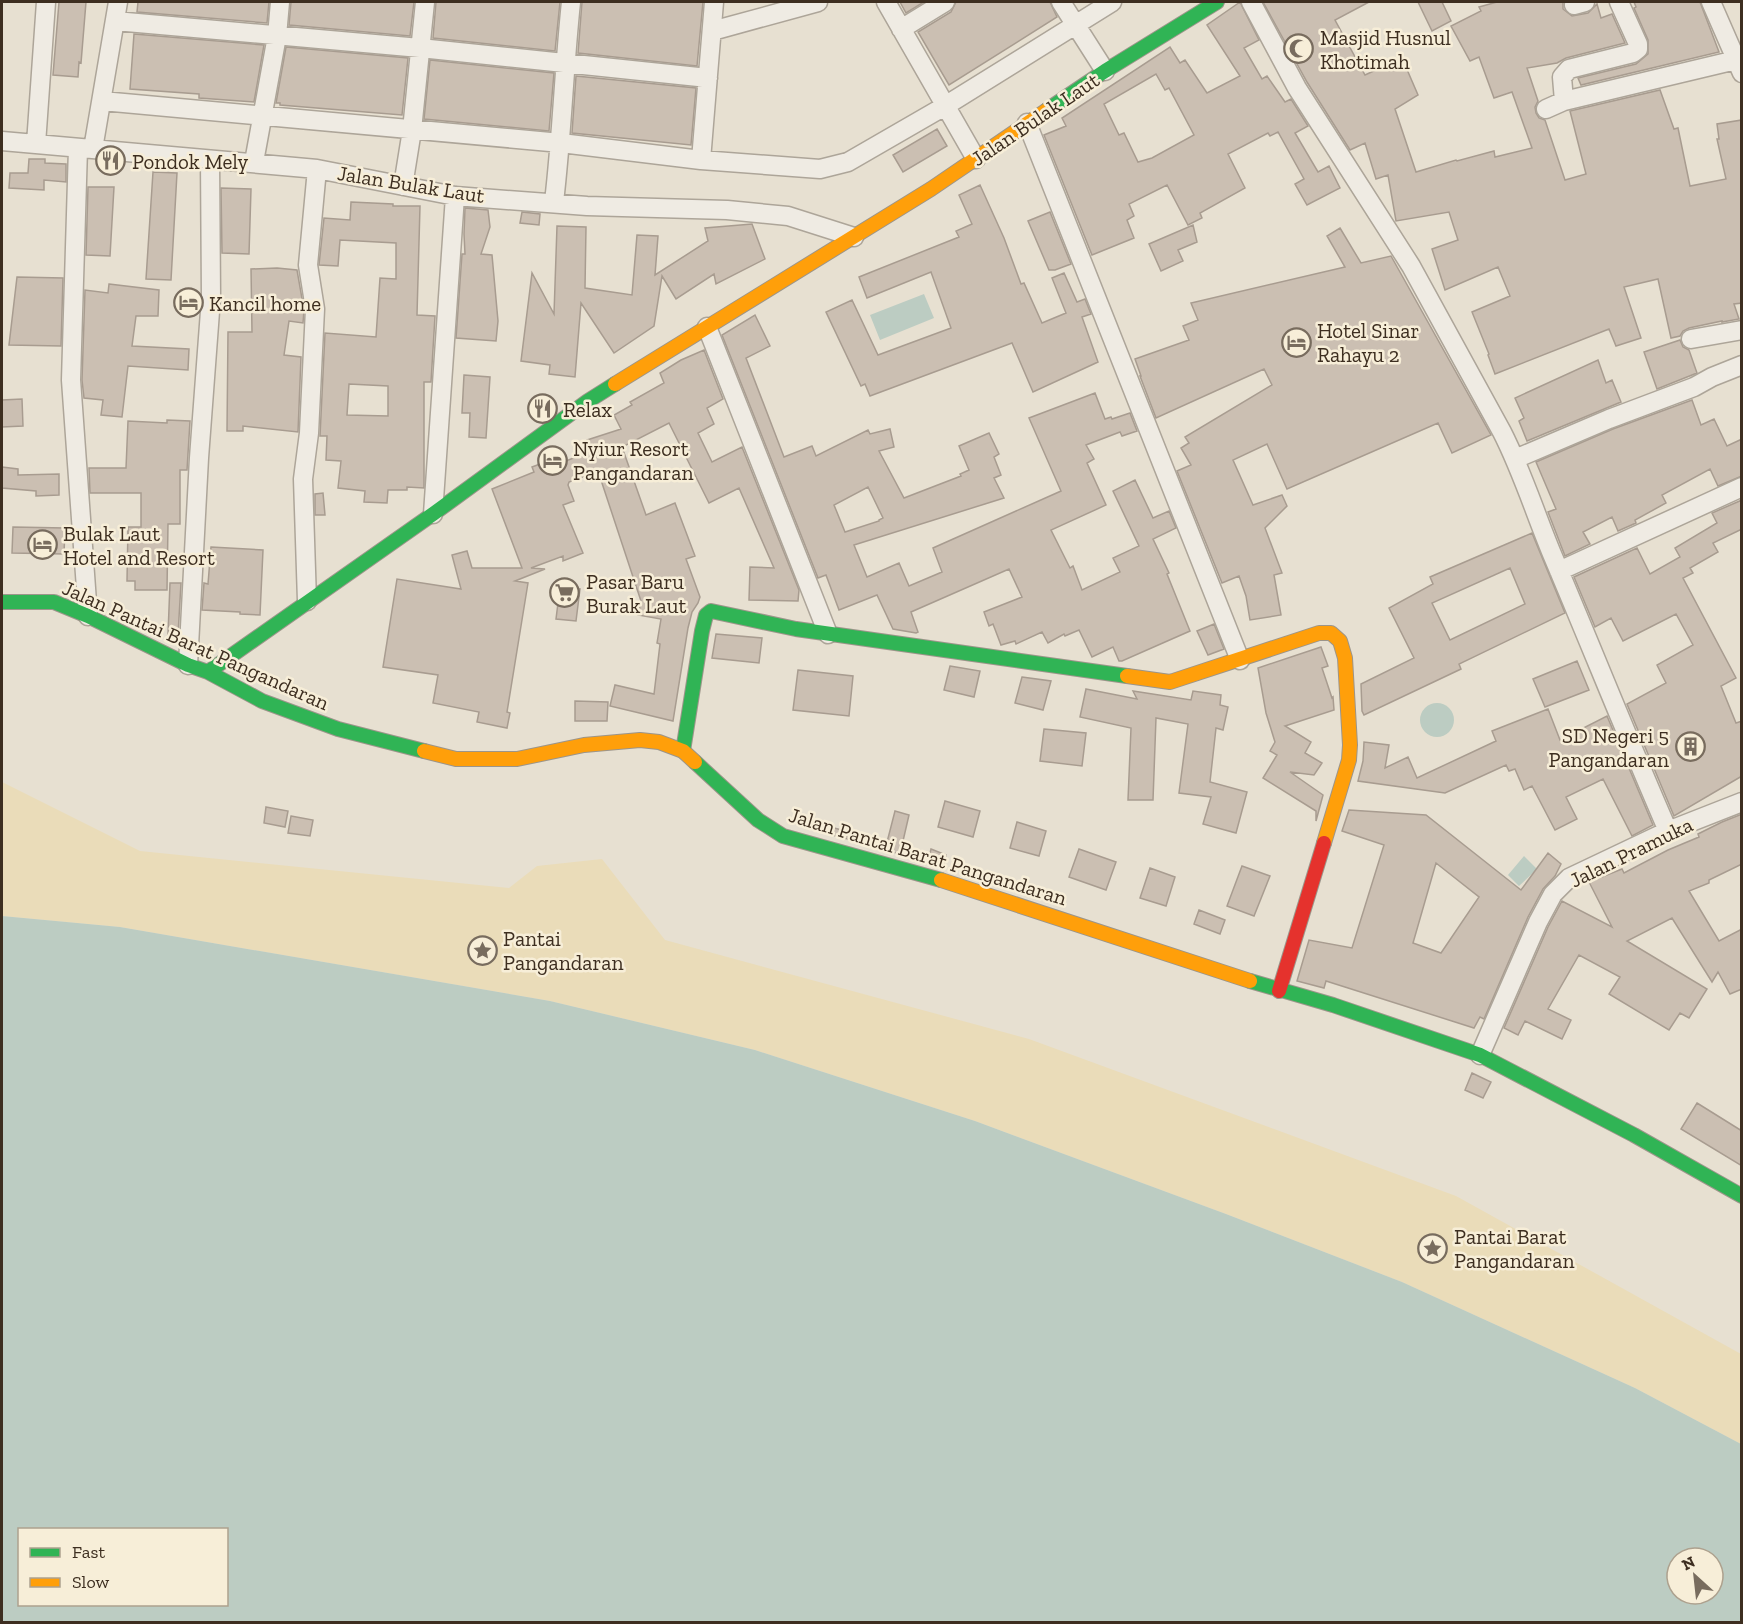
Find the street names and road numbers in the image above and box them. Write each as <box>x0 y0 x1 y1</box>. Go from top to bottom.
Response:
street label: Jalan Bulak Laut <box>966 67 1104 171</box>
street label: Jalan Bulak Laut <box>336 160 487 208</box>
street label: Jalan Pantai Barat Pangandaran <box>59 575 333 715</box>
street label: Jalan Pantai Barat Pangandaran <box>786 802 1070 910</box>
street label: Jalan Pramuka <box>1565 811 1697 893</box>

